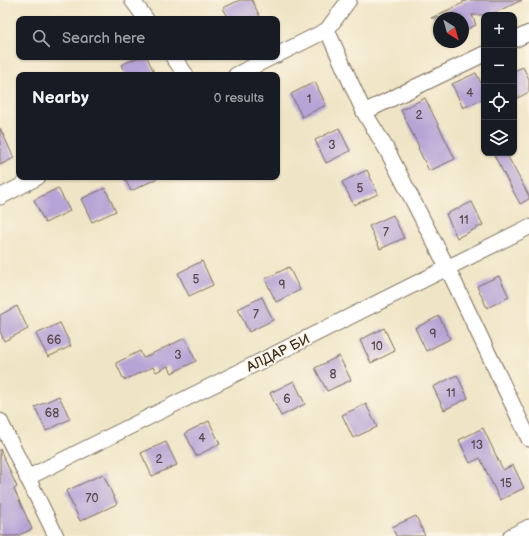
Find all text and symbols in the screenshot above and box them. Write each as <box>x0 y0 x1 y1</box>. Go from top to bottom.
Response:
north arrow <box>433 12 469 48</box>
map controls <box>481 12 517 156</box>
button: + <box>481 12 517 48</box>
search box <box>16 16 280 60</box>
icon: search <box>30 27 52 49</box>
text: Search here <box>62 29 145 48</box>
button: − <box>481 48 517 84</box>
button: locate <box>481 84 517 120</box>
house number: 4 <box>466 86 474 101</box>
text: Nearby <box>32 88 89 108</box>
text: 0 results <box>214 90 264 106</box>
house number: 1 <box>307 92 311 107</box>
house number: 2 <box>415 108 423 123</box>
button: layers <box>481 120 517 156</box>
house number: 3 <box>328 138 336 153</box>
house number: 5 <box>357 181 364 196</box>
house number: 11 <box>459 213 469 228</box>
house number: 7 <box>383 225 389 240</box>
house number: 5 <box>193 272 200 287</box>
house number: 9 <box>279 278 286 293</box>
house number: 7 <box>253 307 259 322</box>
house number: 9 <box>430 327 437 342</box>
street label: АЛДАР БИ <box>243 330 313 376</box>
house number: 66 <box>47 333 61 348</box>
house number: 10 <box>371 339 383 354</box>
house number: 3 <box>174 348 182 363</box>
house number: 8 <box>330 367 337 382</box>
house number: 11 <box>446 386 456 401</box>
house number: 6 <box>283 392 291 407</box>
house number: 68 <box>45 406 59 421</box>
house number: 4 <box>198 431 206 446</box>
house number: 13 <box>471 438 483 453</box>
house number: 2 <box>155 452 163 467</box>
house number: 15 <box>500 476 512 491</box>
house number: 70 <box>86 491 98 506</box>

